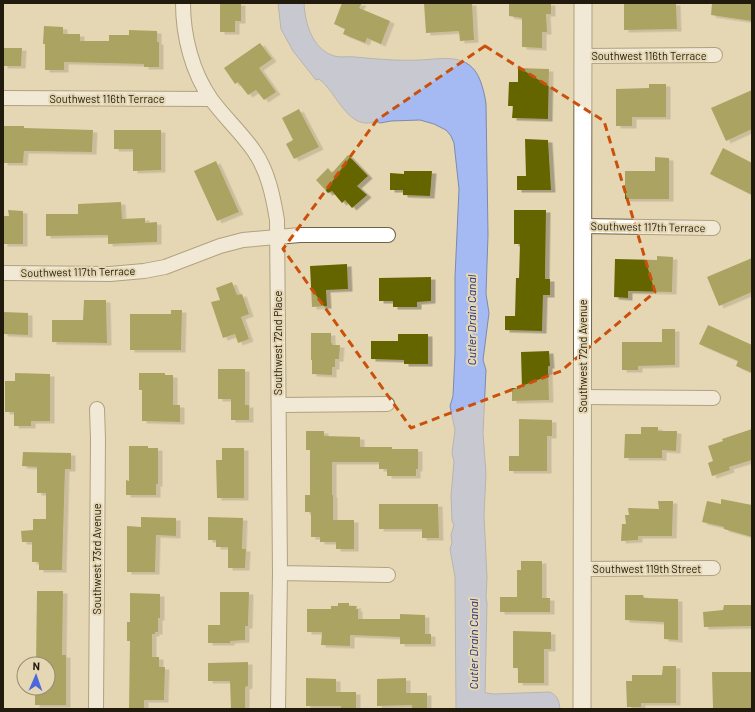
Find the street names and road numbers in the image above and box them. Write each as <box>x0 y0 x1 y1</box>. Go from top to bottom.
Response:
street label: Southwest 116th Terrace <box>591 49 707 62</box>
street label: Southwest 116th Terrace <box>49 92 165 105</box>
street label: Southwest 117th Terrace <box>591 219 706 234</box>
street label: Southwest 117th Terrace <box>21 264 136 279</box>
street label: Southwest 72nd Place <box>271 291 284 395</box>
street label: Southwest 72nd Avenue <box>576 299 589 413</box>
street label: Southwest 73rd Avenue <box>90 503 103 615</box>
street label: Southwest 119th Street <box>593 562 701 575</box>

